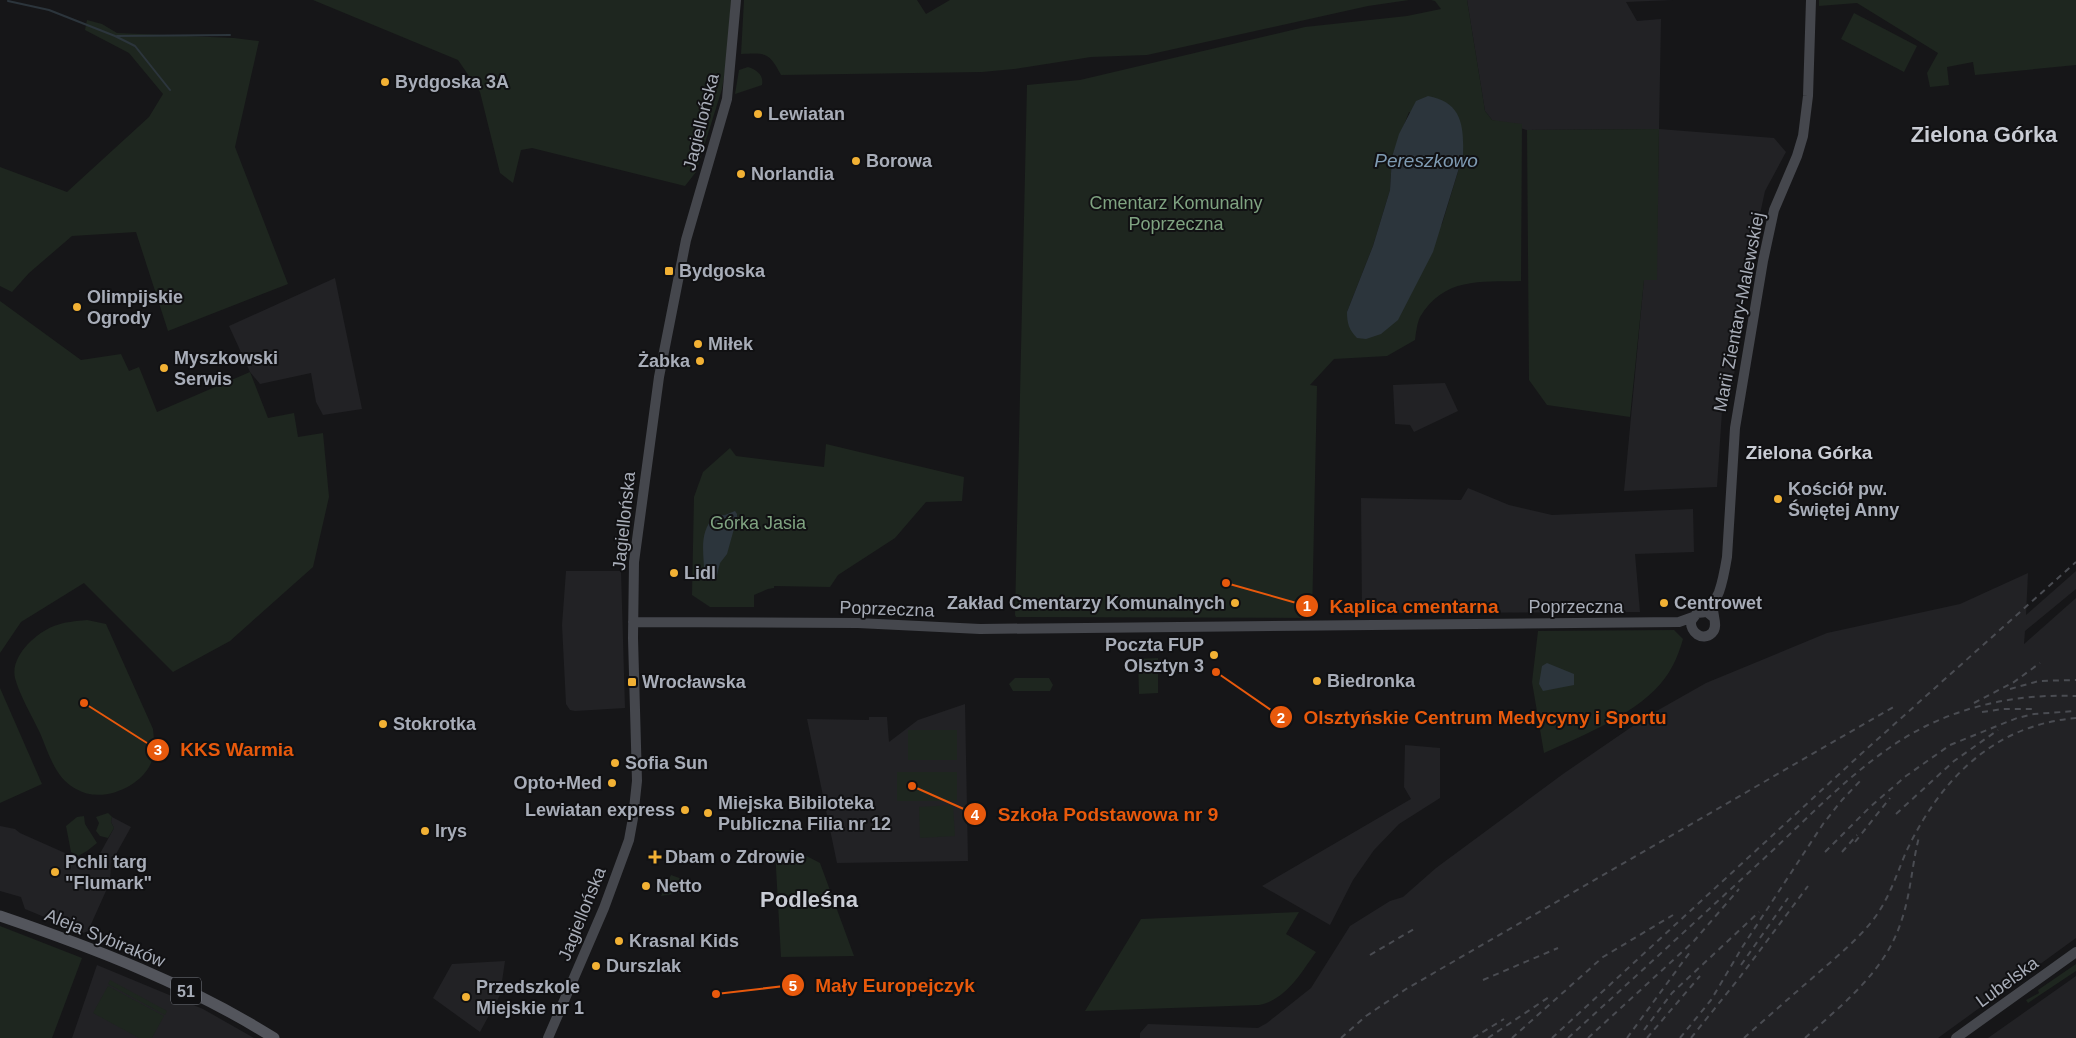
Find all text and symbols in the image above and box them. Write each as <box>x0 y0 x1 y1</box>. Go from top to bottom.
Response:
street label: Jagiellońska <box>679 71 723 172</box>
place label: Bydgoska 3A <box>395 72 509 92</box>
marker: Bydgoska 3A <box>379 76 391 88</box>
place label: Lewiatan <box>768 104 845 124</box>
marker: Lewiatan <box>752 108 764 120</box>
district label: Zielona Górka <box>1911 122 2058 147</box>
water label: Pereszkowo <box>1374 150 1478 171</box>
place label: Borowa <box>866 151 933 171</box>
marker: Borowa <box>850 155 862 167</box>
place label: Norlandia <box>751 164 835 184</box>
marker: Norlandia <box>735 168 747 180</box>
park label: Cmentarz Komunalny Poprzeczna <box>1089 193 1263 234</box>
street label: Marii Zientary-Malewskiej <box>1710 210 1768 414</box>
place label: Bydgoska <box>679 261 766 281</box>
marker: Bydgoska <box>663 265 675 277</box>
place label: Olimpijskie Ogrody <box>87 287 183 328</box>
marker: Olimpijskie Ogrody <box>71 301 83 313</box>
place label: Miłek <box>708 334 754 354</box>
marker: Miłek <box>692 338 704 350</box>
place label: Myszkowski Serwis <box>174 348 278 389</box>
place label: Żabka <box>638 351 691 371</box>
marker: Żabka <box>694 355 706 367</box>
marker: Myszkowski Serwis <box>158 362 170 374</box>
district label: Zielona Górka <box>1746 442 1873 463</box>
street label: Jagiellońska <box>609 470 639 571</box>
place label: Kościół pw. Świętej Anny <box>1788 479 1899 520</box>
marker: Kościół pw. Świętej Anny <box>1772 493 1784 505</box>
park label: Górka Jasia <box>710 513 807 533</box>
place label: Lidl <box>684 563 716 583</box>
marker: Lidl <box>668 567 680 579</box>
callout: Kaplica cmentarna <box>1294 589 1508 623</box>
place label: Zakład Cmentarzy Komunalnych <box>947 593 1225 613</box>
place label: Centrowet <box>1674 593 1762 613</box>
text: Kaplica cmentarna <box>1330 596 1499 617</box>
street label: Poprzeczna <box>839 597 936 621</box>
marker: Zakład Cmentarzy Komunalnych <box>1229 597 1241 609</box>
text: 1 <box>1303 597 1311 614</box>
street label: Poprzeczna <box>1528 597 1625 617</box>
marker: Centrowet <box>1658 597 1670 609</box>
place label: Poczta FUP Olsztyn 3 <box>1105 635 1204 676</box>
marker: Poczta FUP Olsztyn 3 <box>1208 649 1220 661</box>
place label: Biedronka <box>1327 671 1416 691</box>
place label: Wrocławska <box>642 672 747 692</box>
marker: Biedronka <box>1311 675 1323 687</box>
marker: Wrocławska <box>626 676 638 688</box>
callout: Olsztyńskie Centrum Medycyny i Sportu <box>1269 700 1677 734</box>
text: Olsztyńskie Centrum Medycyny i Sportu <box>1303 707 1667 728</box>
text: 2 <box>1277 709 1285 726</box>
place label: Stokrotka <box>393 714 477 734</box>
marker: Stokrotka <box>377 718 389 730</box>
callout: KKS Warmia <box>145 733 304 767</box>
text: KKS Warmia <box>180 739 294 760</box>
text: 3 <box>154 741 162 758</box>
place label: Sofia Sun <box>625 753 708 773</box>
marker: Sofia Sun <box>609 757 621 769</box>
place label: Opto+Med <box>514 773 602 793</box>
marker: Opto+Med <box>606 777 618 789</box>
place label: Miejska Bibiloteka Publiczna Filia nr 12 <box>718 793 891 834</box>
callout: Szkoła Podstawowa nr 9 <box>962 797 1228 831</box>
place label: Lewiatan express <box>525 800 675 820</box>
marker: Lewiatan express <box>679 804 691 816</box>
text: Szkoła Podstawowa nr 9 <box>998 804 1218 825</box>
text: 4 <box>971 806 980 823</box>
marker: Miejska Bibiloteka Publiczna Filia nr 12 <box>702 807 714 819</box>
place label: Irys <box>435 821 467 841</box>
marker: Irys <box>419 825 431 837</box>
place label: Dbam o Zdrowie <box>665 847 805 867</box>
marker: Dbam o Zdrowie <box>649 851 661 863</box>
place label: Pchli targ "Flumark" <box>65 852 152 893</box>
street label: Jagiellońska <box>554 863 610 964</box>
marker: Pchli targ "Flumark" <box>49 866 61 878</box>
place label: Netto <box>656 876 702 896</box>
marker: Netto <box>640 880 652 892</box>
district label: Podleśna <box>760 887 859 912</box>
street label: Aleja Sybiraków <box>42 905 169 972</box>
place label: Krasnal Kids <box>629 931 739 951</box>
marker: Krasnal Kids <box>613 935 625 947</box>
street label: Lubelska <box>1972 952 2043 1011</box>
place label: Durszlak <box>606 956 682 976</box>
marker: Durszlak <box>590 960 602 972</box>
callout: Mały Europejczyk <box>780 968 985 1002</box>
text: Mały Europejczyk <box>815 975 975 996</box>
place label: Przedszkole Miejskie nr 1 <box>476 977 584 1018</box>
text: 5 <box>789 977 797 994</box>
road number: 51 <box>171 978 201 1004</box>
marker: Przedszkole Miejskie nr 1 <box>460 991 472 1003</box>

